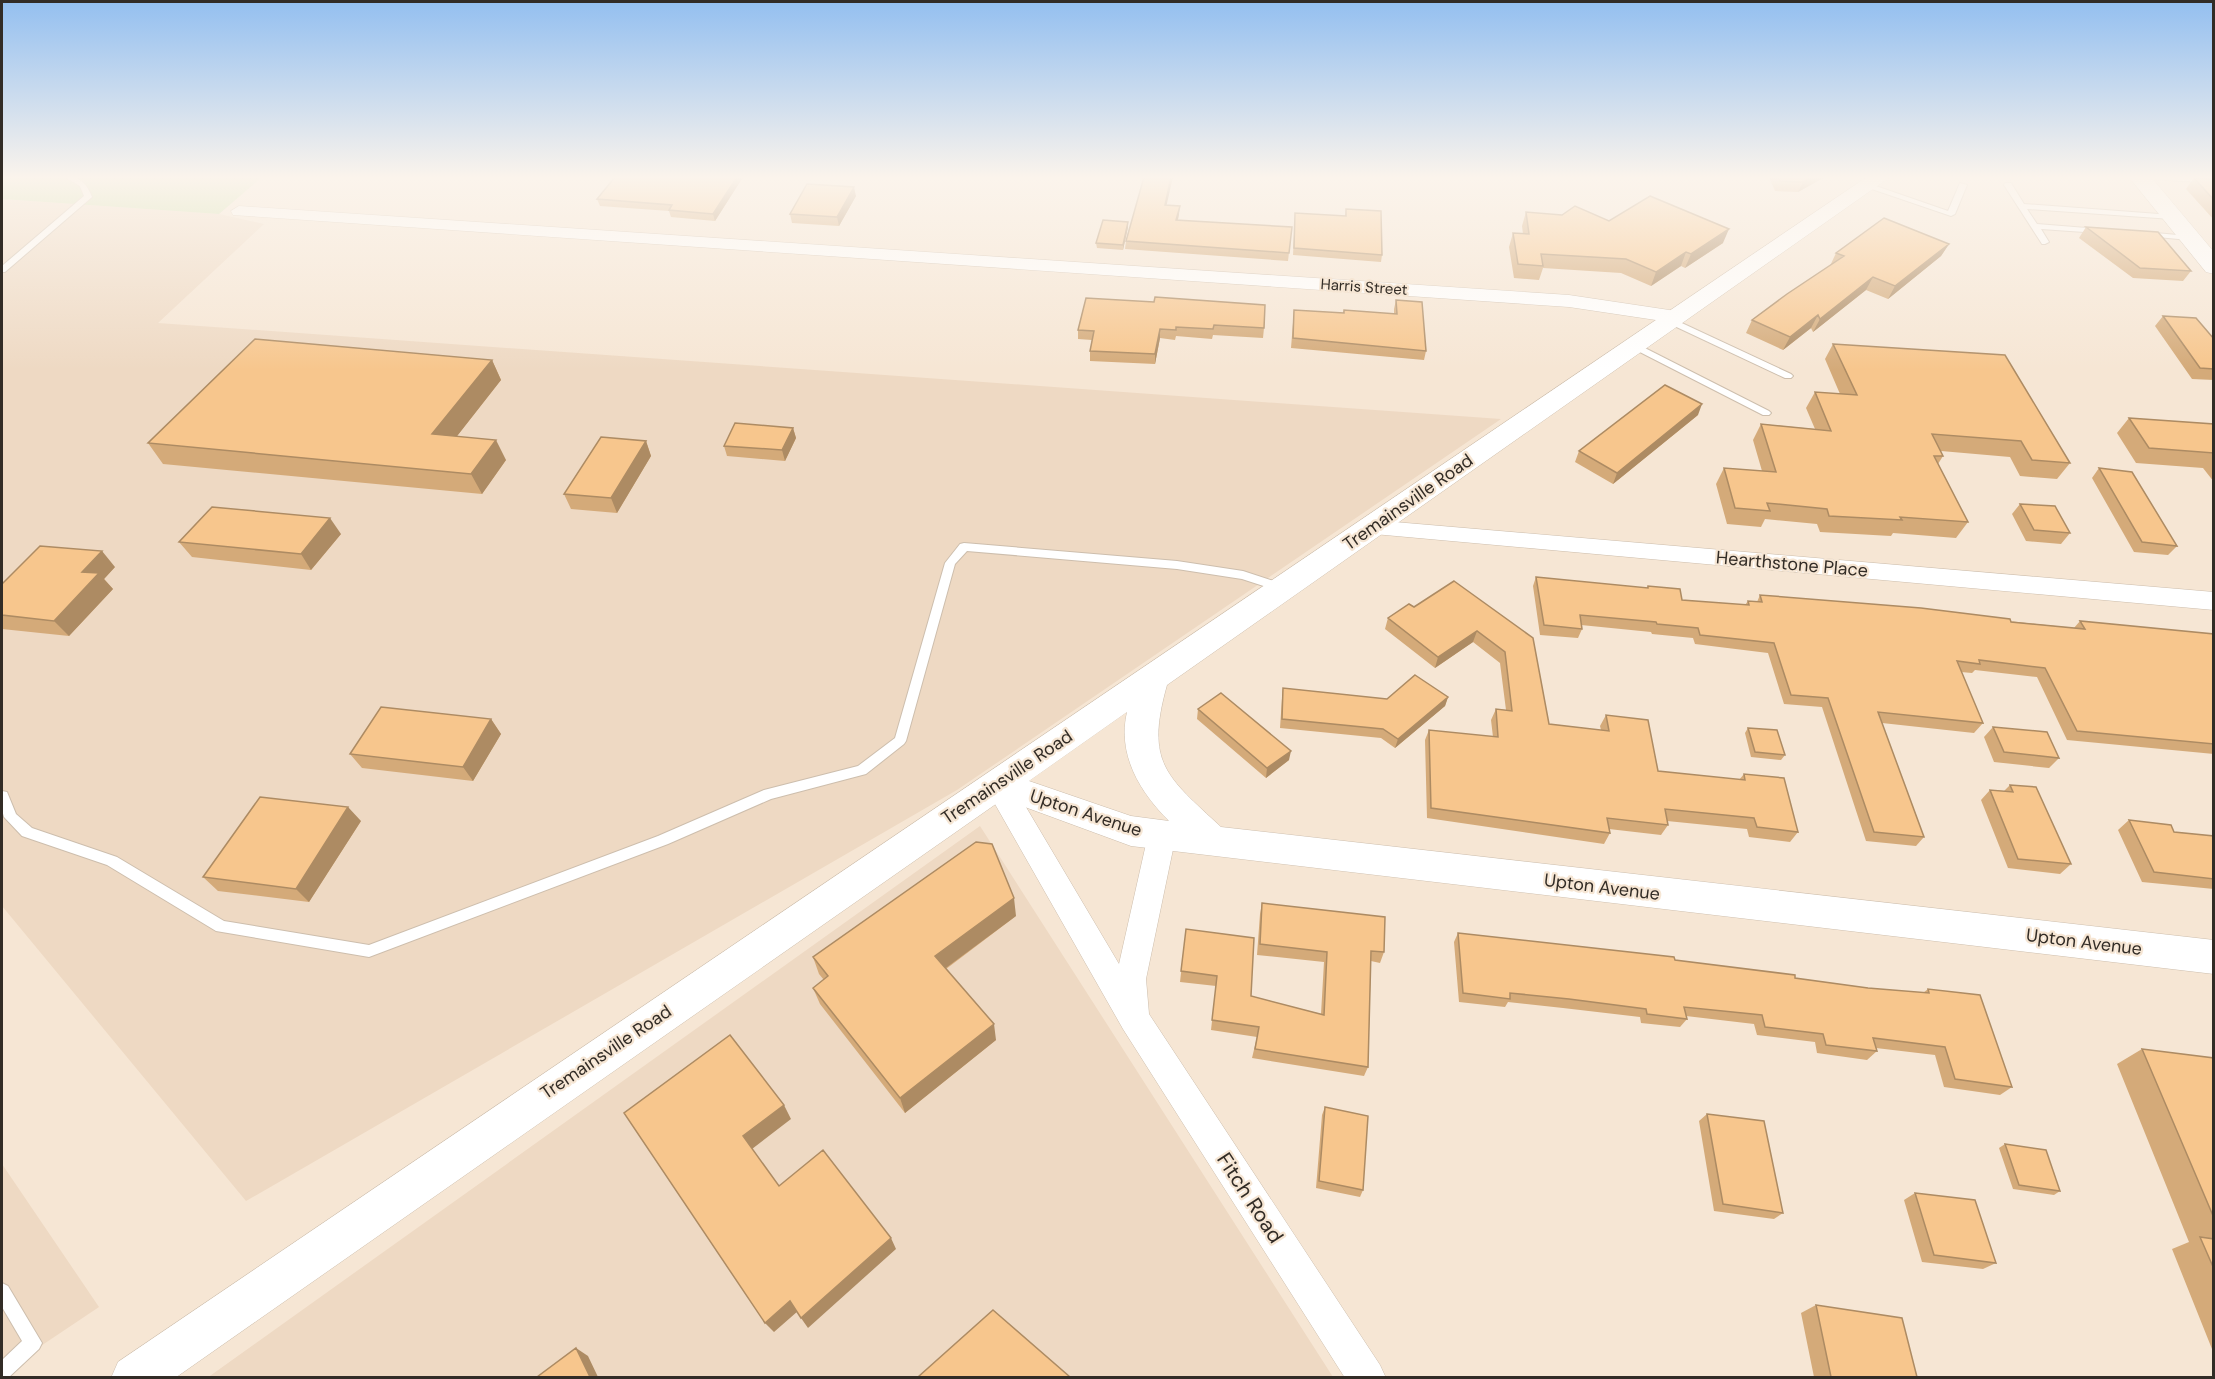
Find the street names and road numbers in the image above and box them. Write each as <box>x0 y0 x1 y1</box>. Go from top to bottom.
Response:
street label: Harris Street <box>1320 274 1408 300</box>
street label: Tremainsville Road <box>1338 448 1478 556</box>
street label: Hearthstone Place <box>1715 545 1869 583</box>
street label: Tremainsville Road <box>937 724 1077 830</box>
street label: Upton Avenue <box>1027 784 1145 842</box>
street label: Upton Avenue <box>1543 868 1661 906</box>
street label: Upton Avenue <box>2025 923 2143 961</box>
street label: Tremainsville Road <box>536 999 676 1105</box>
street label: Fitch Road <box>1210 1147 1290 1249</box>

